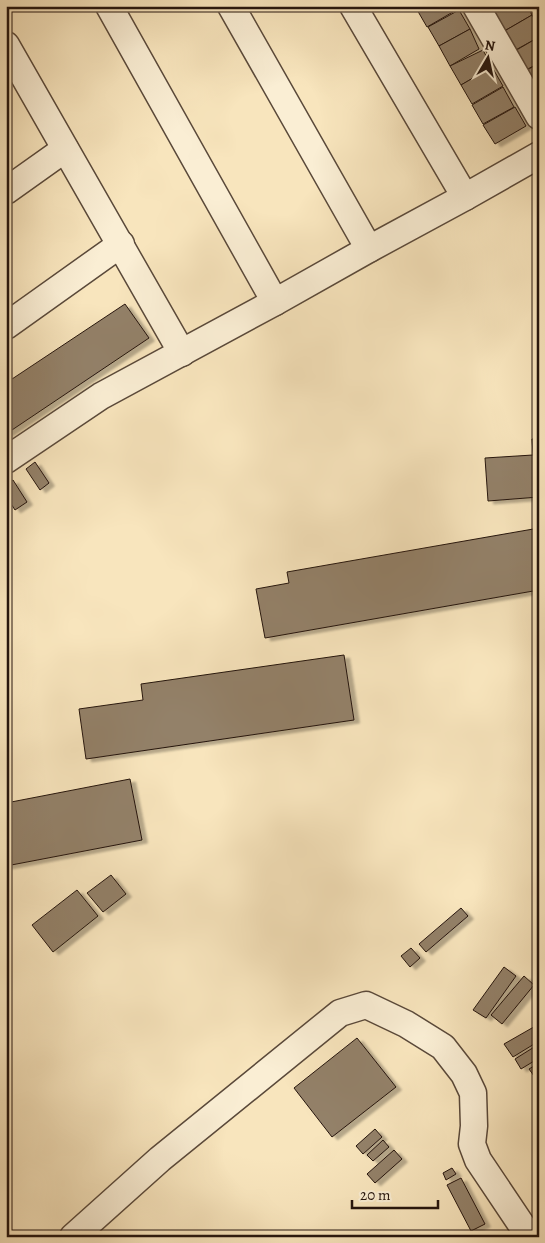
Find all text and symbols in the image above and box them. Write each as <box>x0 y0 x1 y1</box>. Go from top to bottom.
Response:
north arrow <box>462 32 512 82</box>
text: N <box>483 35 496 56</box>
scale bar <box>352 1178 439 1210</box>
text: 20 m <box>360 1185 391 1205</box>

